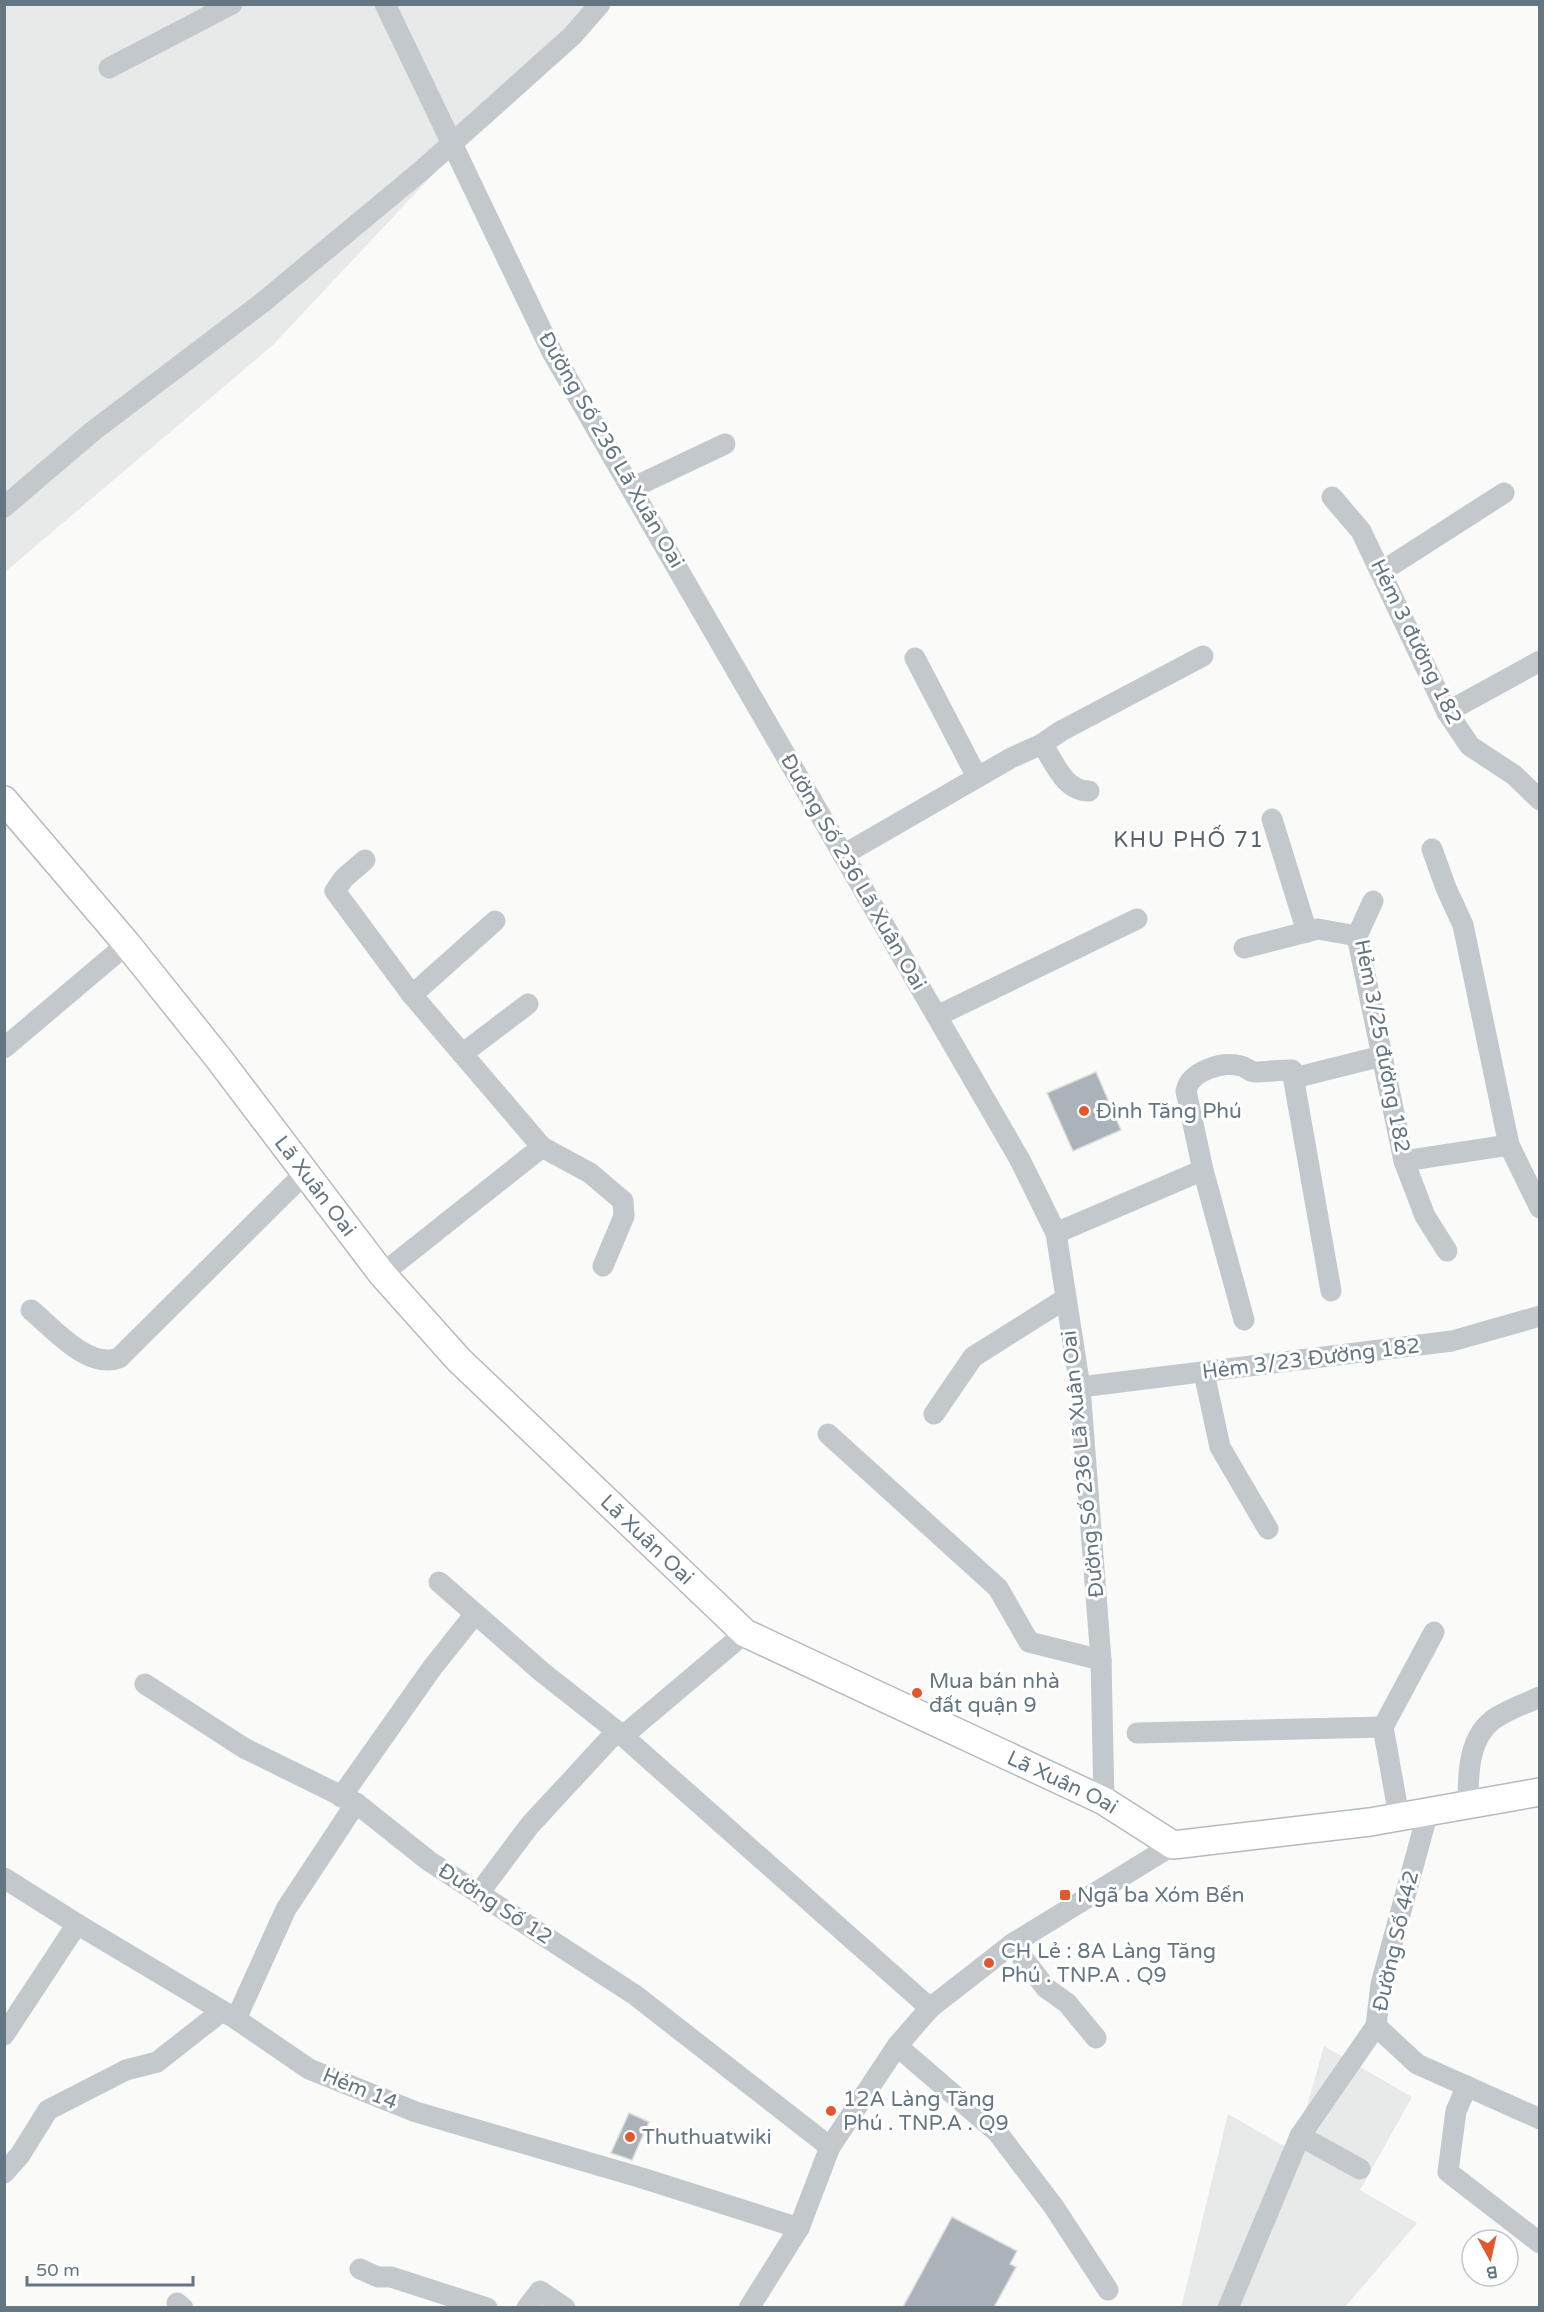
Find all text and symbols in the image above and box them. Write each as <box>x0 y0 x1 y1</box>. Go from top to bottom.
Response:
street label: Đường Số 236 Lã Xuân Oai <box>533 327 689 573</box>
street label: Hẻm 3 đường 182 <box>1365 555 1467 729</box>
street label: Đường Số 236 Lã Xuân Oai <box>775 749 931 995</box>
district label: KHU PHỐ 71 <box>1113 824 1265 853</box>
street label: Hẻm 3/25 đường 182 <box>1349 937 1415 1155</box>
place label: Đình Tăng Phú <box>1096 1099 1242 1124</box>
marker: Đình Tăng Phú <box>1077 1104 1091 1118</box>
street label: Lã Xuân Oai <box>269 1131 361 1241</box>
street label: Đường Số 236 Lã Xuân Oai <box>1057 1329 1109 1599</box>
street label: Hẻm 3/23 Đường 182 <box>1201 1333 1421 1385</box>
street label: Lã Xuân Oai <box>595 1489 699 1590</box>
place label: Mua bán nhà đất quận 9 <box>929 1669 1060 1718</box>
marker: Mua bán nhà đất quận 9 <box>910 1686 924 1700</box>
street label: Lã Xuân Oai <box>1003 1745 1123 1819</box>
street label: Đường Số 12 <box>433 1858 557 1950</box>
street label: Đường Số 442 <box>1368 1868 1424 2014</box>
place label: Ngã ba Xóm Bến <box>1077 1883 1244 1908</box>
marker: Ngã ba Xóm Bến <box>1058 1888 1072 1902</box>
place label: CH Lẻ : 8A Làng Tăng Phú . TNP.A . Q9 <box>1001 1939 1216 1988</box>
marker: CH Lẻ : 8A Làng Tăng Phú . TNP.A . Q9 <box>982 1956 996 1970</box>
street label: Hẻm 14 <box>319 2063 401 2115</box>
place label: 12A Làng Tăng Phú . TNP.A . Q9 <box>843 2087 1009 2136</box>
marker: 12A Làng Tăng Phú . TNP.A . Q9 <box>824 2104 838 2118</box>
place label: Thuthuatwiki <box>642 2125 772 2150</box>
marker: Thuthuatwiki <box>623 2130 637 2144</box>
north arrow <box>1460 2228 1520 2288</box>
scale bar <box>27 2249 194 2287</box>
text: 50 m <box>36 2259 80 2281</box>
text: B <box>1485 2261 1499 2283</box>

